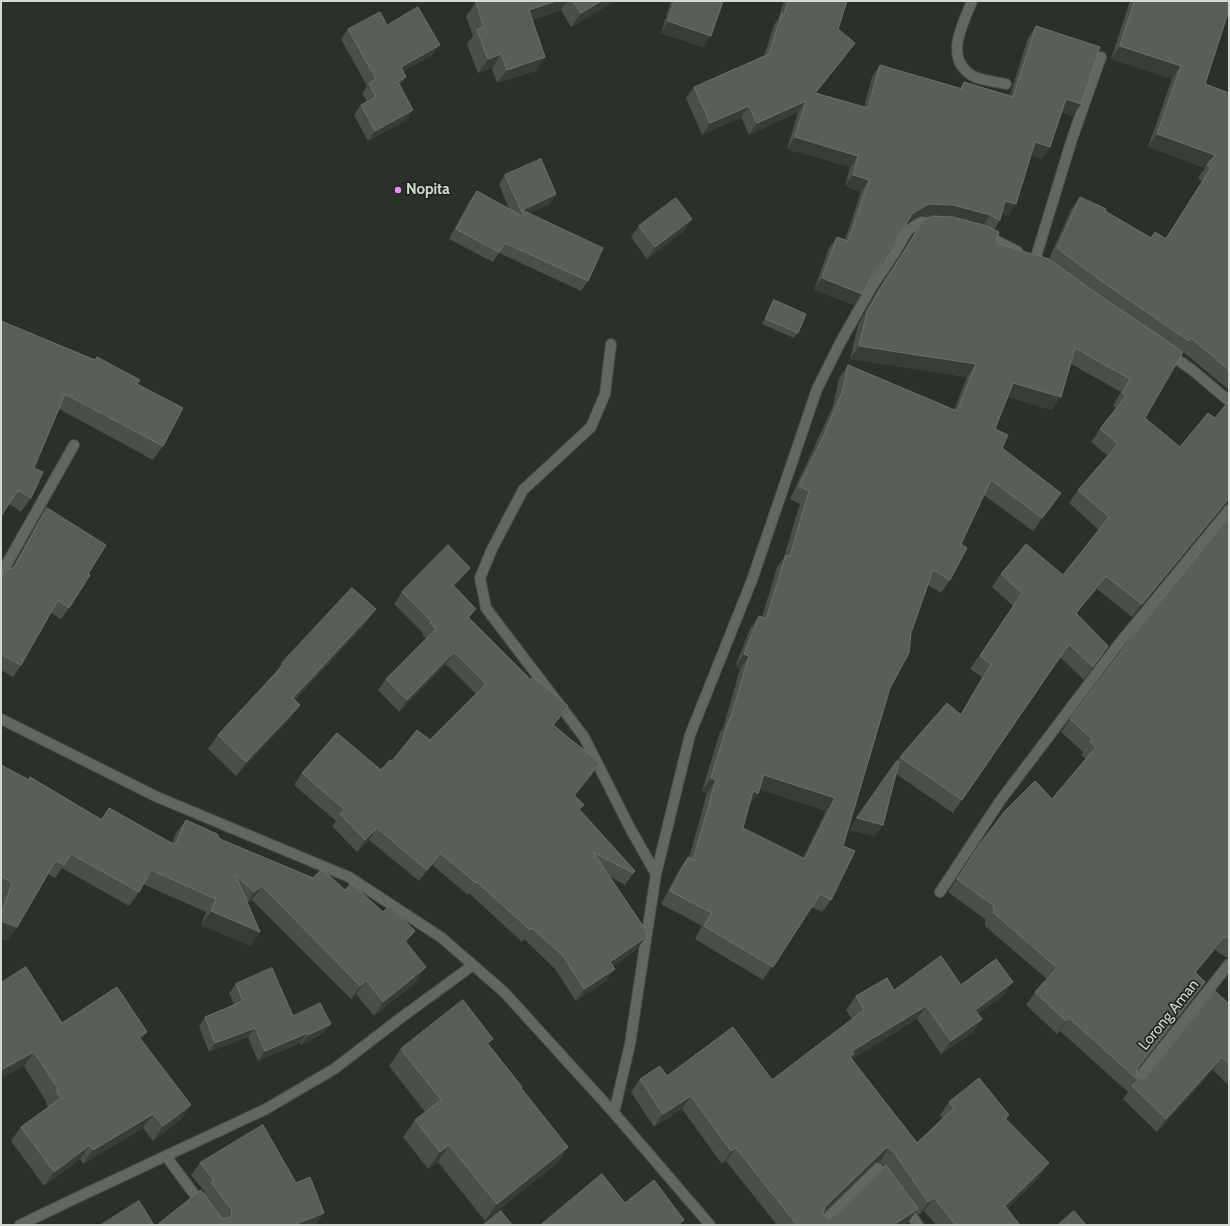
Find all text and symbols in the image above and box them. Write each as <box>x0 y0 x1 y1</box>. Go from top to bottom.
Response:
place label: Nopita <box>406 181 450 199</box>
marker: Nopita <box>393 185 403 195</box>
street label: Lorong Aman <box>1135 976 1203 1054</box>

